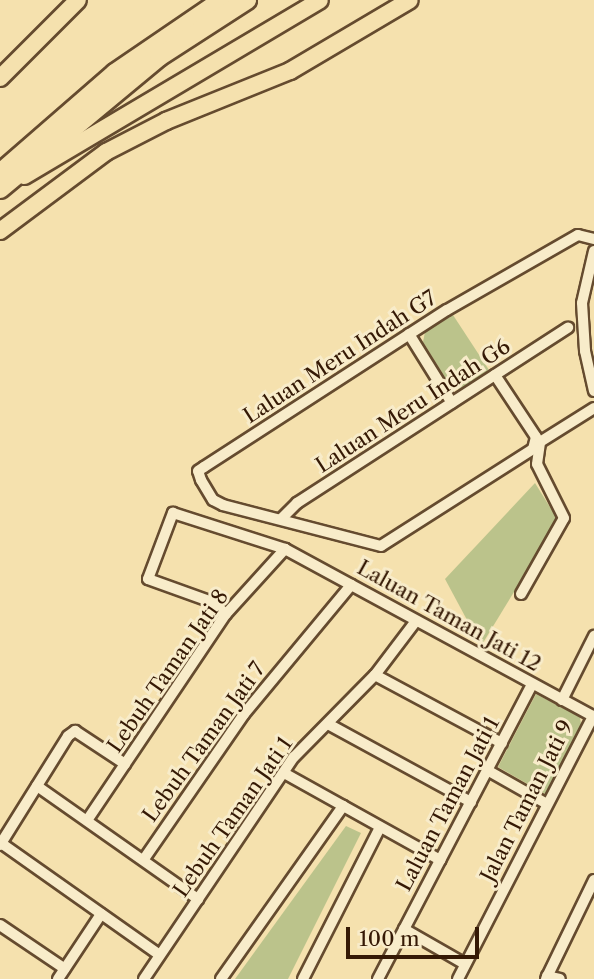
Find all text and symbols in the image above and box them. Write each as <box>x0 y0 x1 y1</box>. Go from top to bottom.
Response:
street label: Laluan Meru Indah G7 <box>239 285 441 429</box>
street label: Laluan Meru Indah G6 <box>311 334 515 478</box>
street label: Laluan Taman Jati 12 <box>353 555 545 677</box>
street label: Lebuh Taman Jati 8 <box>102 584 234 758</box>
street label: Lebuh Taman Jati 7 <box>137 657 271 827</box>
street label: Laluan Taman Jati 1 <box>391 712 505 896</box>
street label: Jalan Taman Jati 9 <box>475 716 579 886</box>
street label: Lebuh Taman Jati 1 <box>168 732 298 902</box>
scale bar <box>349 912 482 956</box>
text: 100 m <box>359 926 420 951</box>

